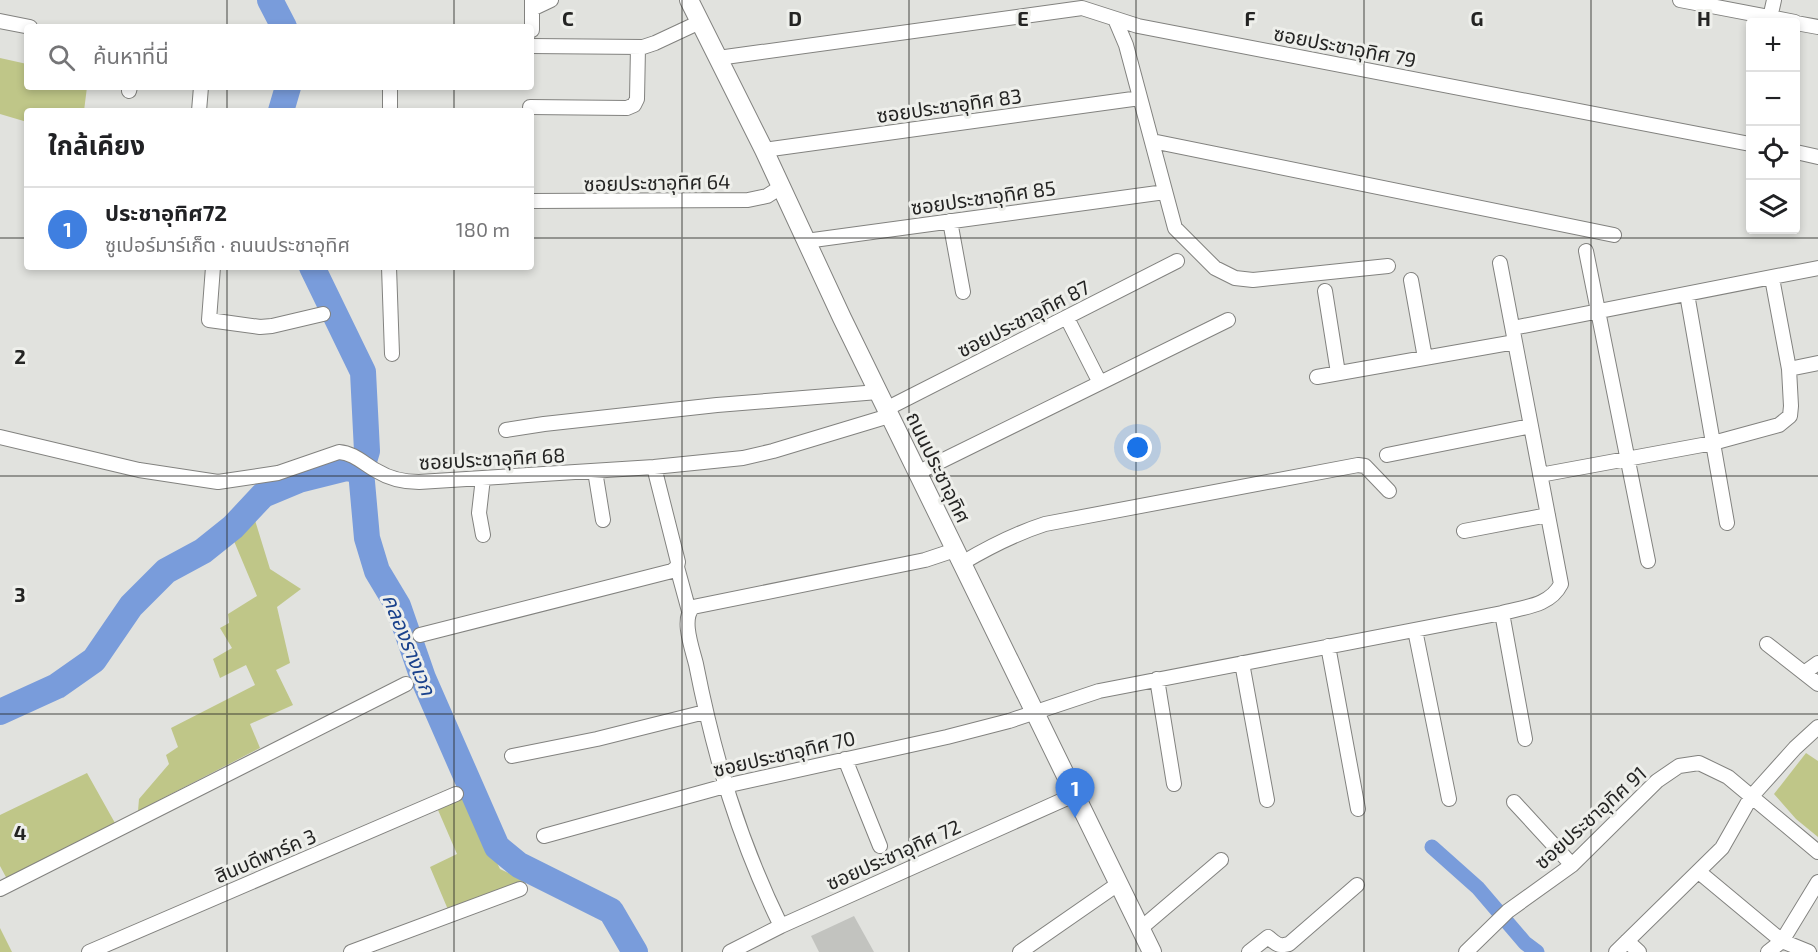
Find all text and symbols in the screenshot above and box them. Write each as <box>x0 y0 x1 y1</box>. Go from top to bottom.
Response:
text: C <box>562 6 574 30</box>
text: D <box>788 6 802 30</box>
text: E <box>1017 6 1029 30</box>
text: F <box>1244 6 1256 30</box>
text: G <box>1471 6 1483 30</box>
text: H <box>1697 6 1711 30</box>
map controls <box>1746 18 1800 234</box>
button: + <box>1746 18 1800 72</box>
street label: ซอยประชาอุทิศ 79 <box>1272 20 1418 73</box>
search box <box>24 24 534 90</box>
icon: search <box>45 41 78 74</box>
text: ค้นหาที่นี่ <box>93 42 169 68</box>
button: − <box>1746 72 1800 126</box>
street label: ซอยประชาอุทิศ 83 <box>875 83 1023 128</box>
button: locate <box>1746 126 1800 180</box>
text: ใกล้เคียง <box>48 129 145 160</box>
street label: ซอยประชาอุทิศ 64 <box>583 169 731 196</box>
street label: ซอยประชาอุทิศ 85 <box>909 175 1057 220</box>
button: layers <box>1746 180 1800 234</box>
text: ประชาอุทิศ72 <box>105 199 227 225</box>
text: 1 <box>63 217 72 241</box>
text: 180 m <box>456 217 510 241</box>
text: ซูเปอร์มาร์เก็ต · ถนนประชาอุทิศ <box>105 232 350 256</box>
street label: ซอยประชาอุทิศ 87 <box>953 274 1094 363</box>
text: 2 <box>14 344 26 368</box>
street label: ถนนประชาอุทิศ <box>901 408 976 527</box>
your location <box>1123 433 1152 462</box>
street label: ซอยประชาอุทิศ 68 <box>418 442 566 475</box>
text: 3 <box>14 582 26 606</box>
water label: คลองรางเวก <box>378 590 442 700</box>
street label: ซอยประชาอุทิศ 70 <box>711 725 858 782</box>
street label: ซอยประชาอุทิศ 91 <box>1529 760 1652 874</box>
pin: 1 <box>1056 768 1094 818</box>
street label: ซอยประชาอุทิศ 72 <box>822 814 964 895</box>
text: 4 <box>14 820 27 844</box>
street label: สินบดีพาร์ค 3 <box>211 823 319 887</box>

